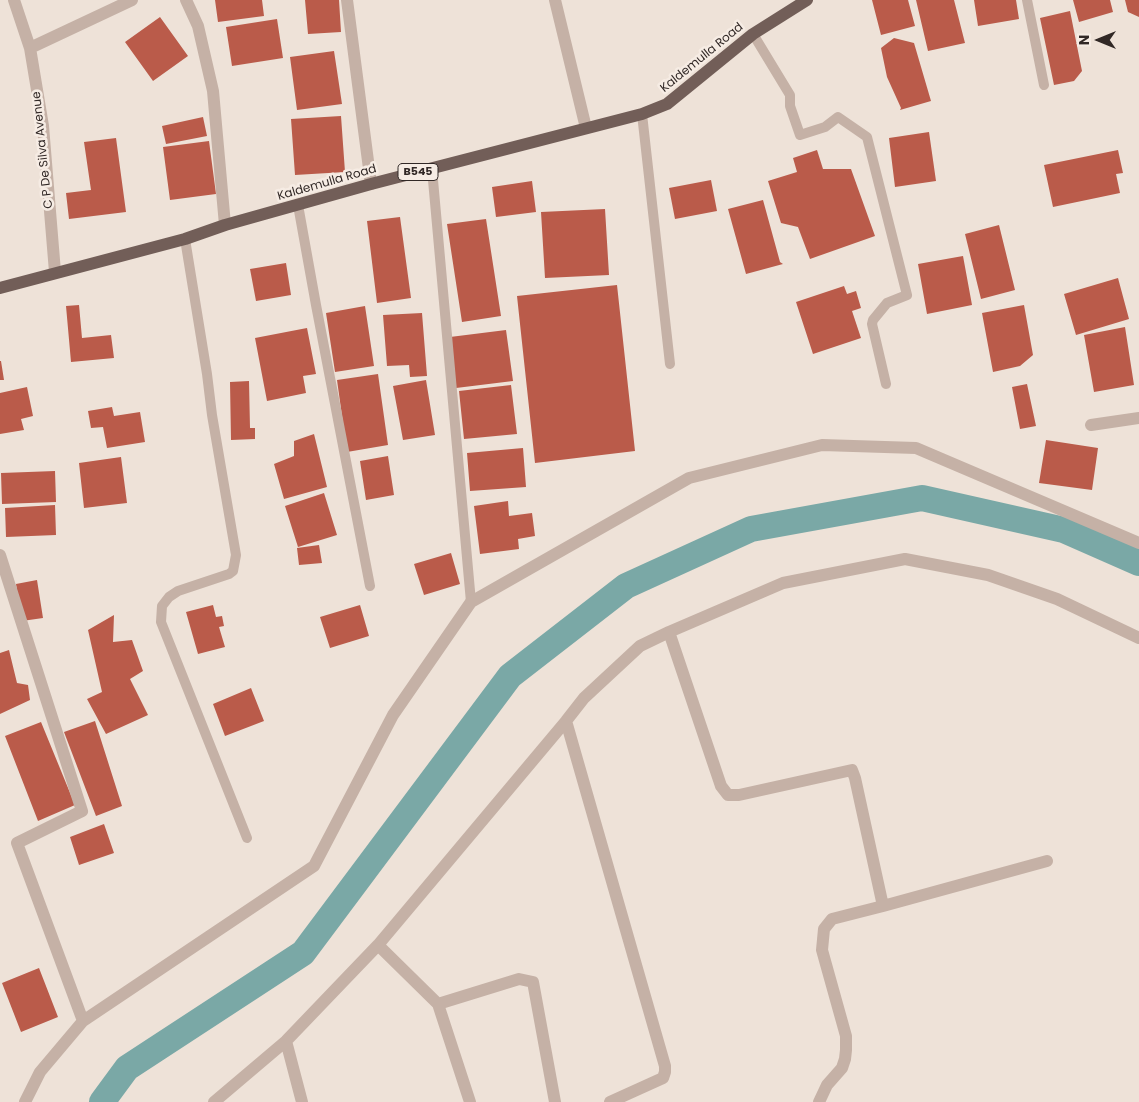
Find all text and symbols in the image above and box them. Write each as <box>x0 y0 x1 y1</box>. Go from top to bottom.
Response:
north arrow <box>1074 15 1124 65</box>
street label: Kaldemulla Road <box>658 20 746 96</box>
text: N <box>1074 35 1094 45</box>
street label: C P De Silva Avenue <box>30 91 56 209</box>
street label: Kaldemulla Road <box>276 162 378 204</box>
road number: B545 <box>398 163 438 180</box>

